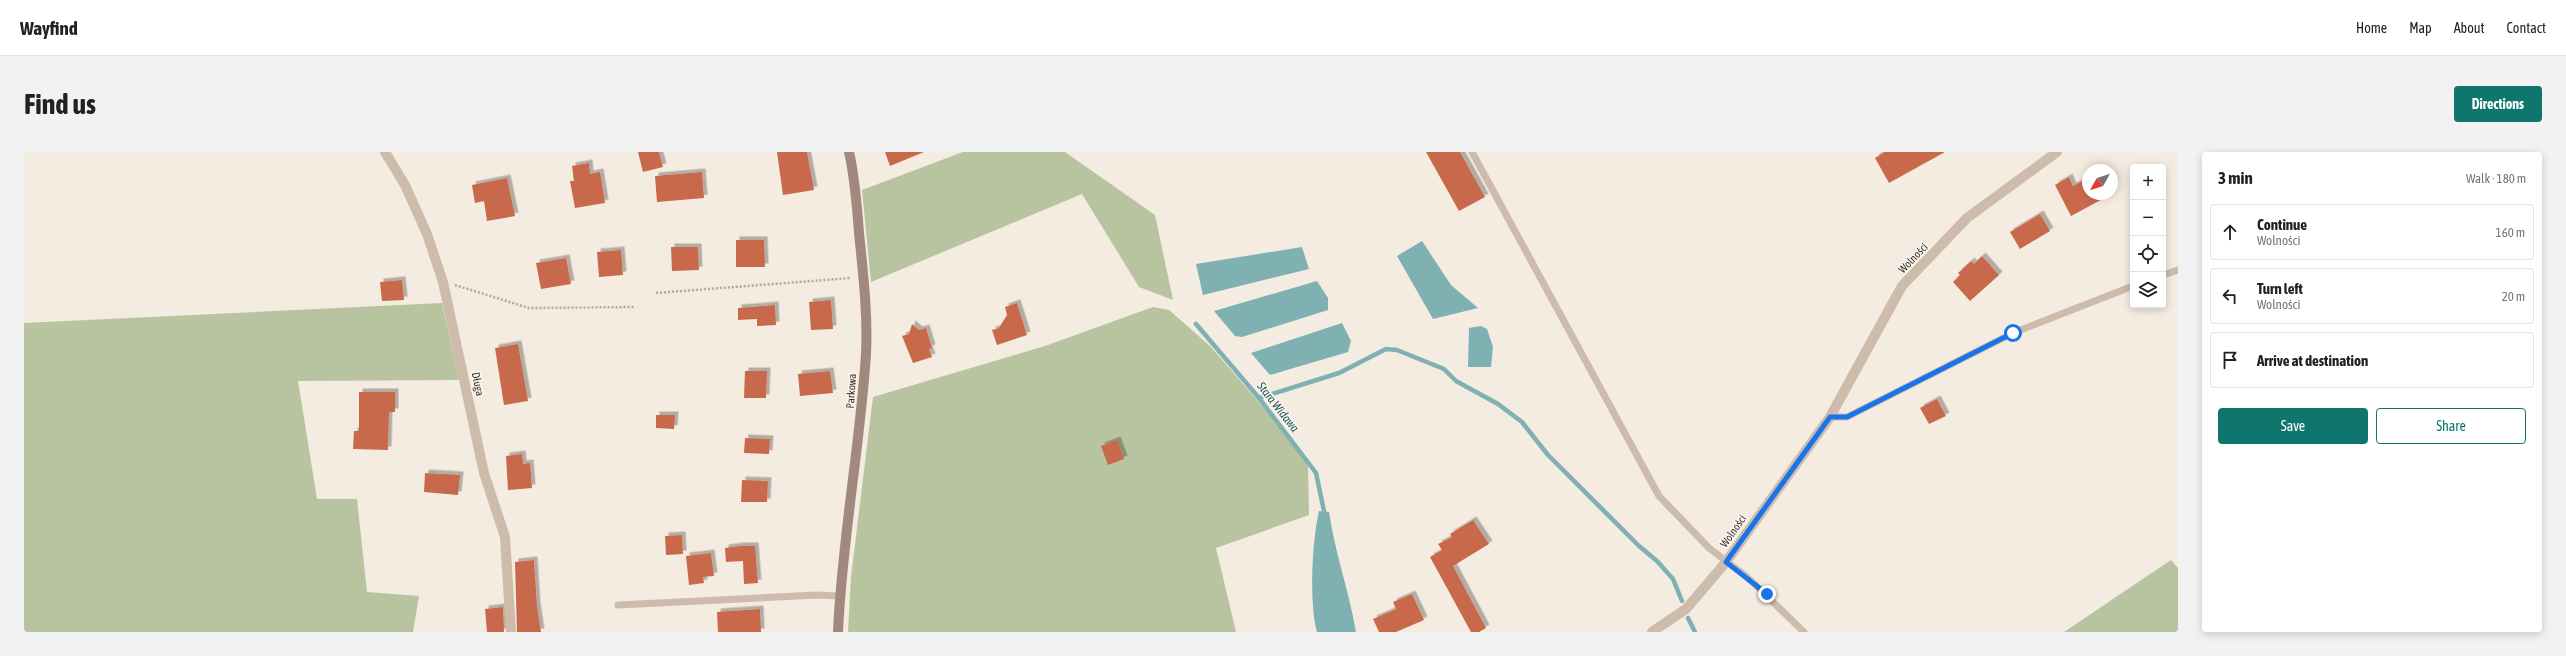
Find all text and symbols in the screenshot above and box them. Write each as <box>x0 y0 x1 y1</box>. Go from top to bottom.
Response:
text: Wayfind <box>20 17 78 39</box>
text: Home <box>2356 20 2387 36</box>
text: Map <box>2409 20 2432 36</box>
text: About <box>2454 20 2485 36</box>
text: Contact <box>2507 20 2546 36</box>
button: Directions <box>2454 86 2542 122</box>
text: Find us <box>24 88 96 120</box>
north arrow <box>2082 164 2118 200</box>
map controls <box>2130 164 2166 308</box>
button: + <box>2130 164 2166 200</box>
text: 3 min <box>2218 168 2253 188</box>
text: Walk · 180 m <box>2466 171 2526 186</box>
button: − <box>2130 200 2166 236</box>
text: Continue <box>2257 216 2307 233</box>
icon: ahead <box>2219 221 2241 243</box>
text: 160 m <box>2496 225 2525 240</box>
text: Wolności <box>2257 233 2300 248</box>
button: locate <box>2130 236 2166 272</box>
street label: Wolności <box>1896 241 1930 275</box>
button: layers <box>2130 272 2166 308</box>
text: Turn left <box>2257 280 2303 297</box>
icon: left <box>2219 285 2241 307</box>
text: 20 m <box>2502 289 2525 304</box>
text: Wolności <box>2257 297 2300 312</box>
route start <box>2004 324 2022 342</box>
icon: arrive <box>2219 349 2241 371</box>
text: Arrive at destination <box>2257 352 2368 369</box>
street label: Długa <box>470 371 486 397</box>
street label: Parkowa <box>844 373 858 409</box>
water label: Stara Widawa <box>1253 378 1302 435</box>
button: Save <box>2218 408 2368 444</box>
button: Share <box>2376 408 2526 444</box>
street label: Wolności <box>1718 513 1748 549</box>
route end <box>1758 585 1776 603</box>

